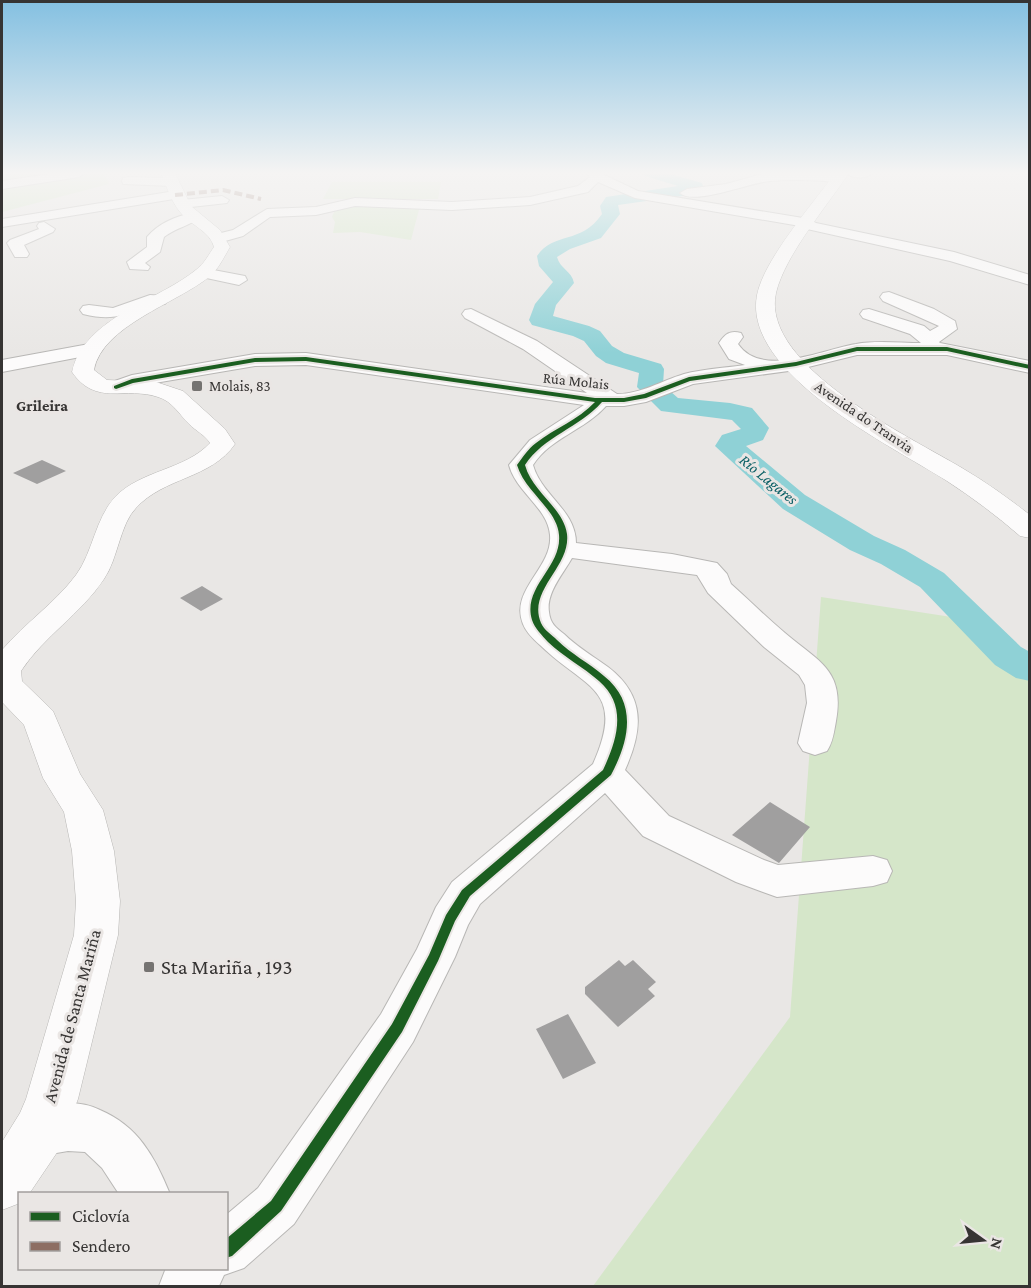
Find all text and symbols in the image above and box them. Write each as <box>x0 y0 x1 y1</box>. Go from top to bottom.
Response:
street label: Rúa Molais <box>542 370 610 392</box>
place label: Molais, 83 <box>209 378 271 394</box>
street label: Avenida do Tranvia <box>812 378 916 456</box>
marker: Molais, 83 <box>190 379 204 393</box>
district label: Grileira <box>16 397 68 414</box>
water label: Río Lagares <box>736 451 801 509</box>
street label: Avenida de Santa Mariña <box>39 927 105 1105</box>
place label: Sta Mariña , 193 <box>161 955 292 979</box>
marker: Sta Mariña , 193 <box>142 960 156 974</box>
legend <box>18 1192 228 1270</box>
text: Ciclovía <box>72 1206 130 1226</box>
north arrow <box>953 1210 1013 1270</box>
text: Sendero <box>72 1236 130 1256</box>
text: N <box>987 1236 1007 1251</box>

